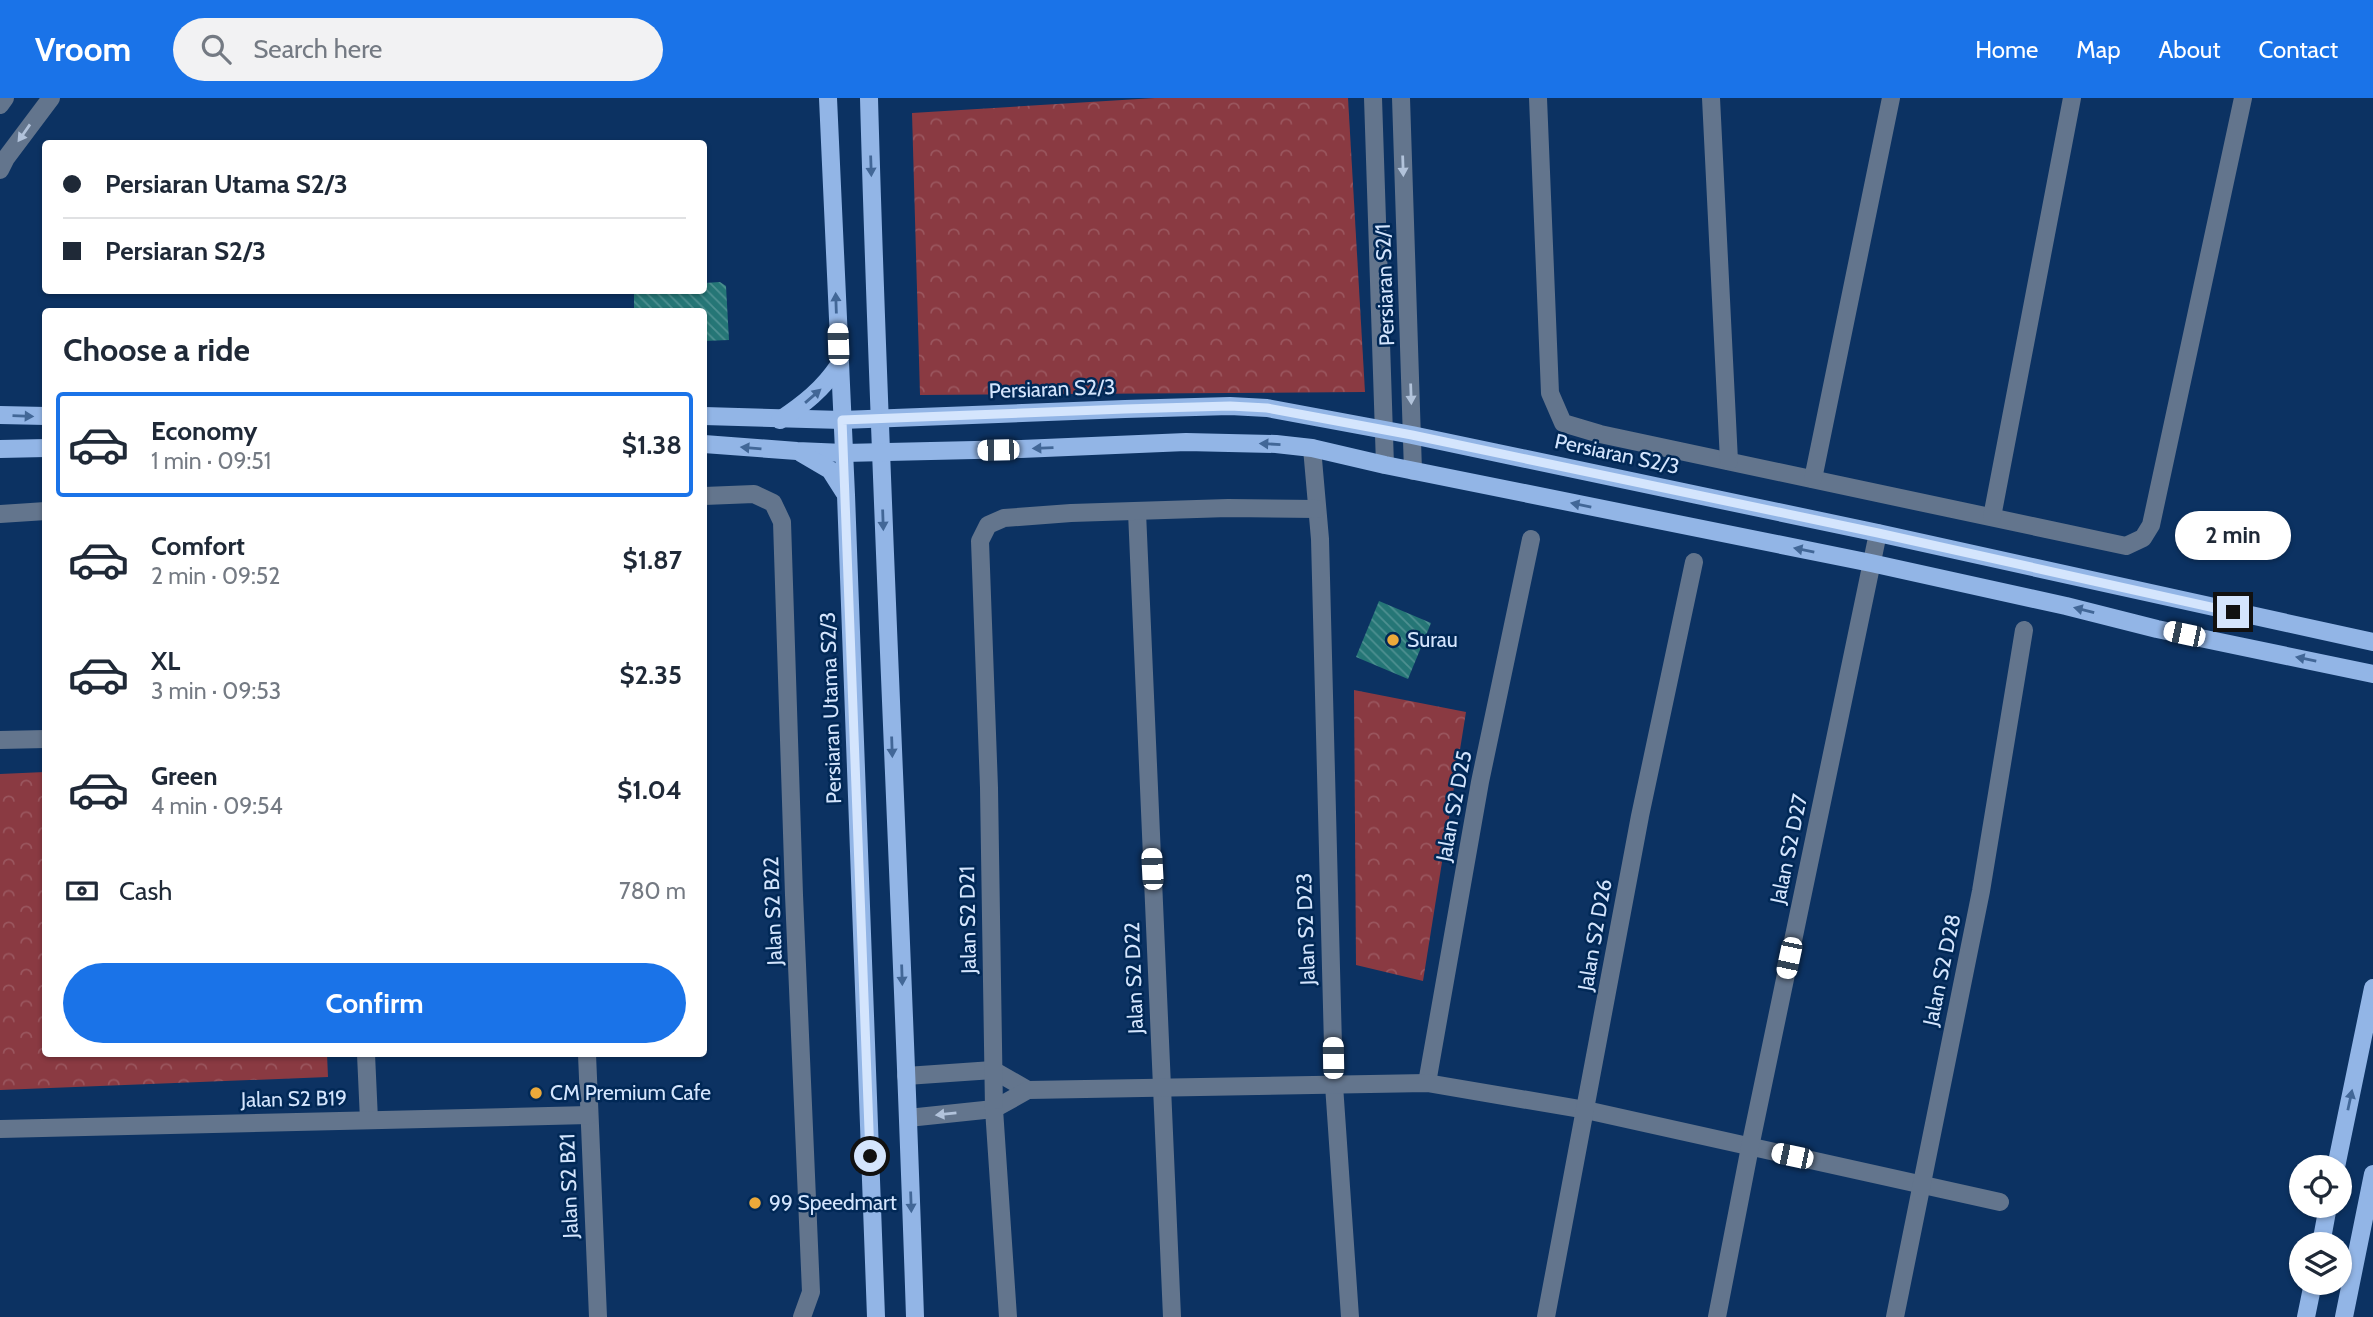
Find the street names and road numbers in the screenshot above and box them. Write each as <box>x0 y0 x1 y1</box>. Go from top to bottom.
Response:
street label: Persiaran S2/1 <box>1370 223 1399 347</box>
street label: Persiaran S2/3 <box>988 374 1116 403</box>
street label: Persiaran S2/3 <box>1552 428 1682 479</box>
street label: Persiaran Utama S2/3 <box>815 612 846 805</box>
street label: Jalan S2 D25 <box>1430 748 1476 864</box>
street label: Jalan S2 D27 <box>1764 791 1812 907</box>
street label: Jalan S2 B22 <box>758 856 787 967</box>
street label: Jalan S2 D21 <box>954 866 981 975</box>
street label: Jalan S2 D23 <box>1291 872 1320 987</box>
street label: Jalan S2 D26 <box>1572 877 1617 994</box>
street label: Jalan S2 D28 <box>1917 912 1966 1029</box>
street label: Jalan S2 D22 <box>1119 922 1148 1035</box>
street label: Jalan S2 B19 <box>240 1085 347 1112</box>
street label: Jalan S2 B21 <box>554 1133 583 1240</box>

